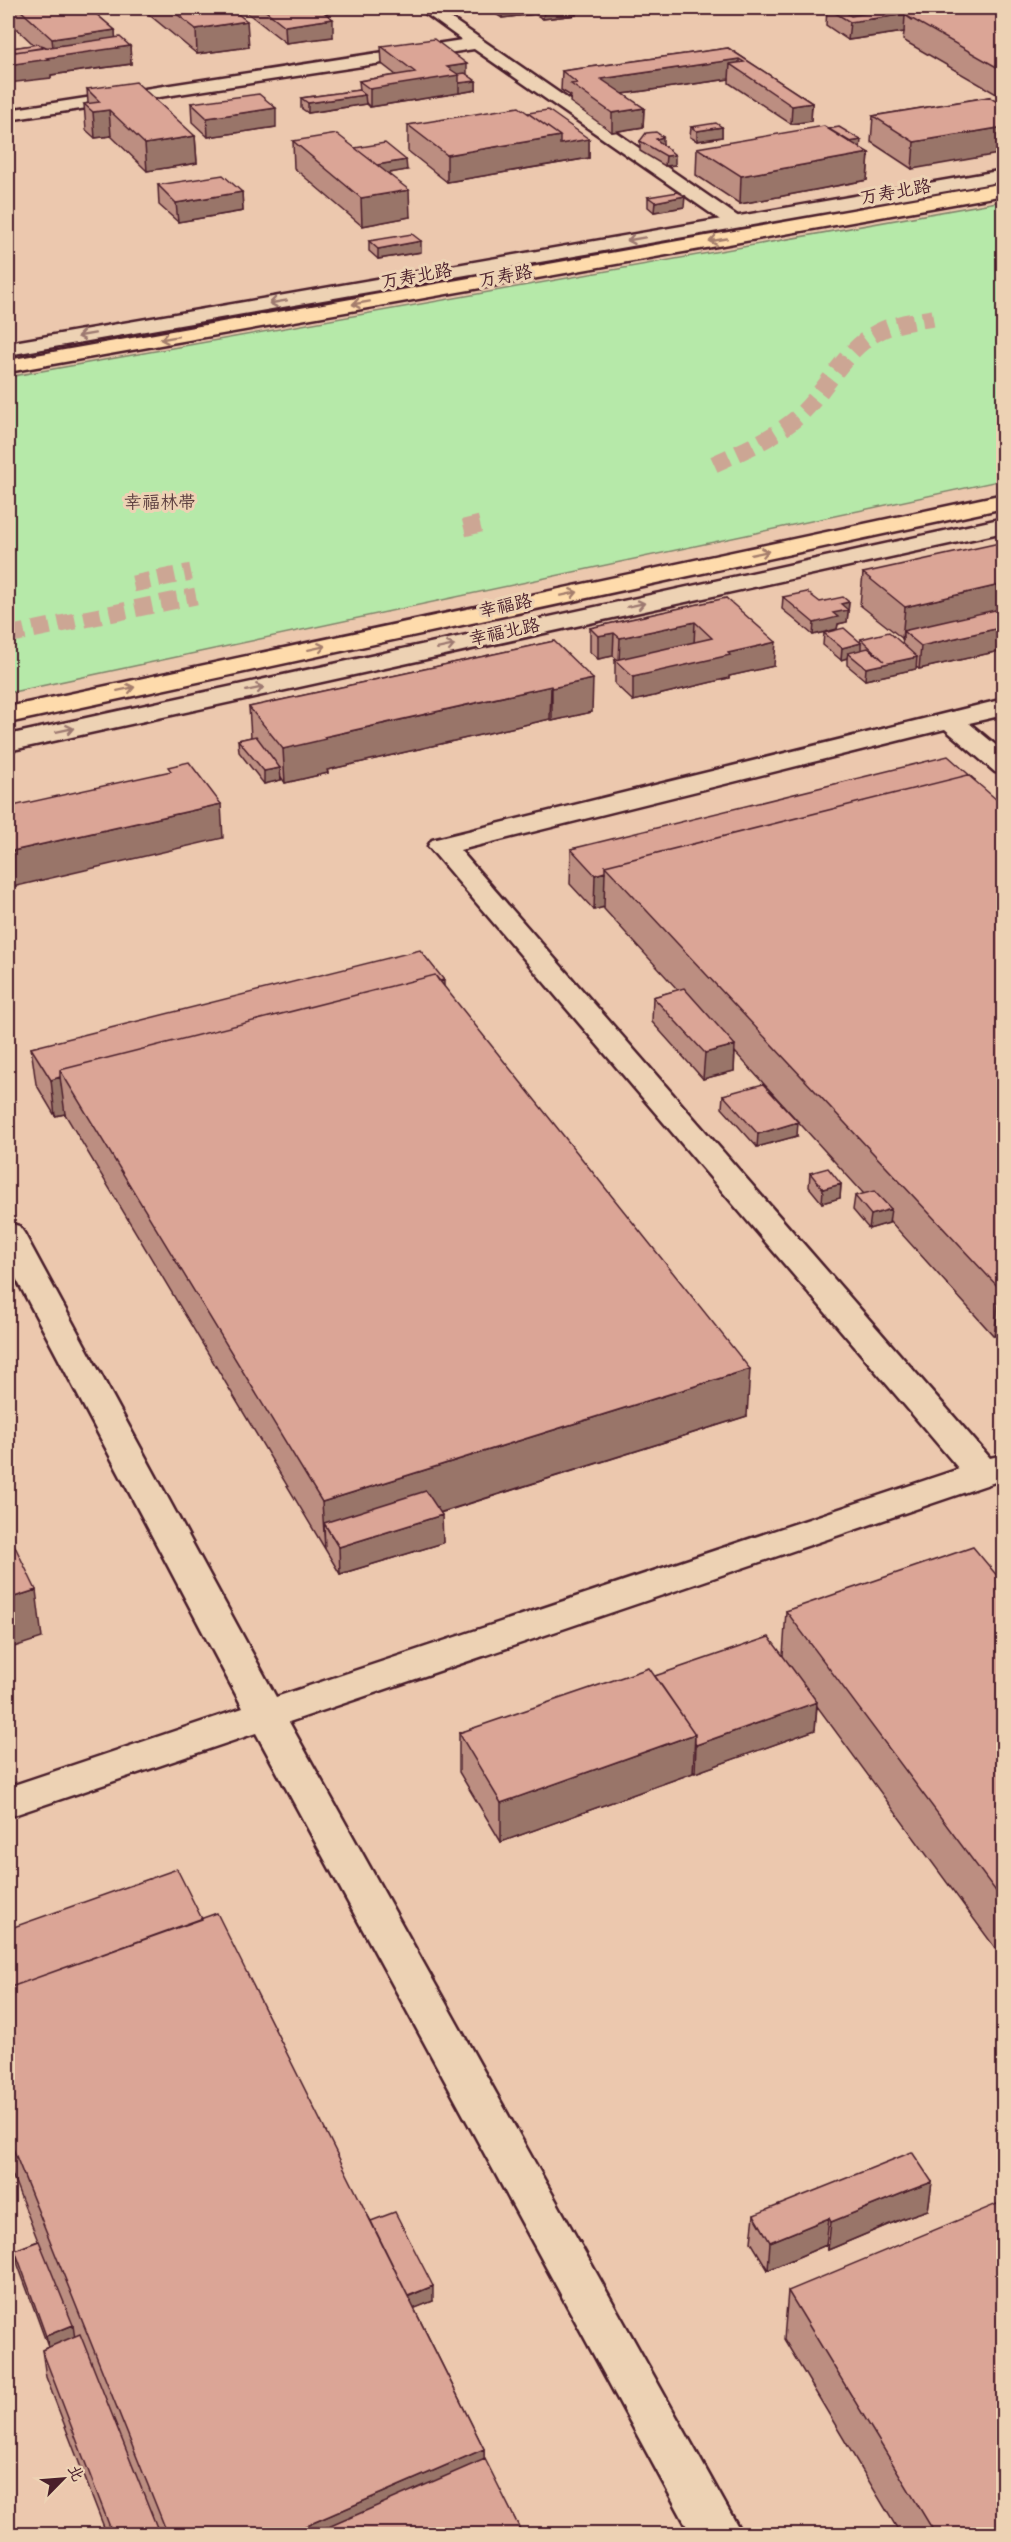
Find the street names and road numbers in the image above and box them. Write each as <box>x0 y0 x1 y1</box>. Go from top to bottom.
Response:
street label: 万寿北路 <box>858 175 934 213</box>
street label: 万寿北路 <box>379 259 455 297</box>
street label: 万寿路 <box>477 261 535 295</box>
street label: 幸福路 <box>477 590 535 626</box>
street label: 幸福北路 <box>467 614 543 654</box>

